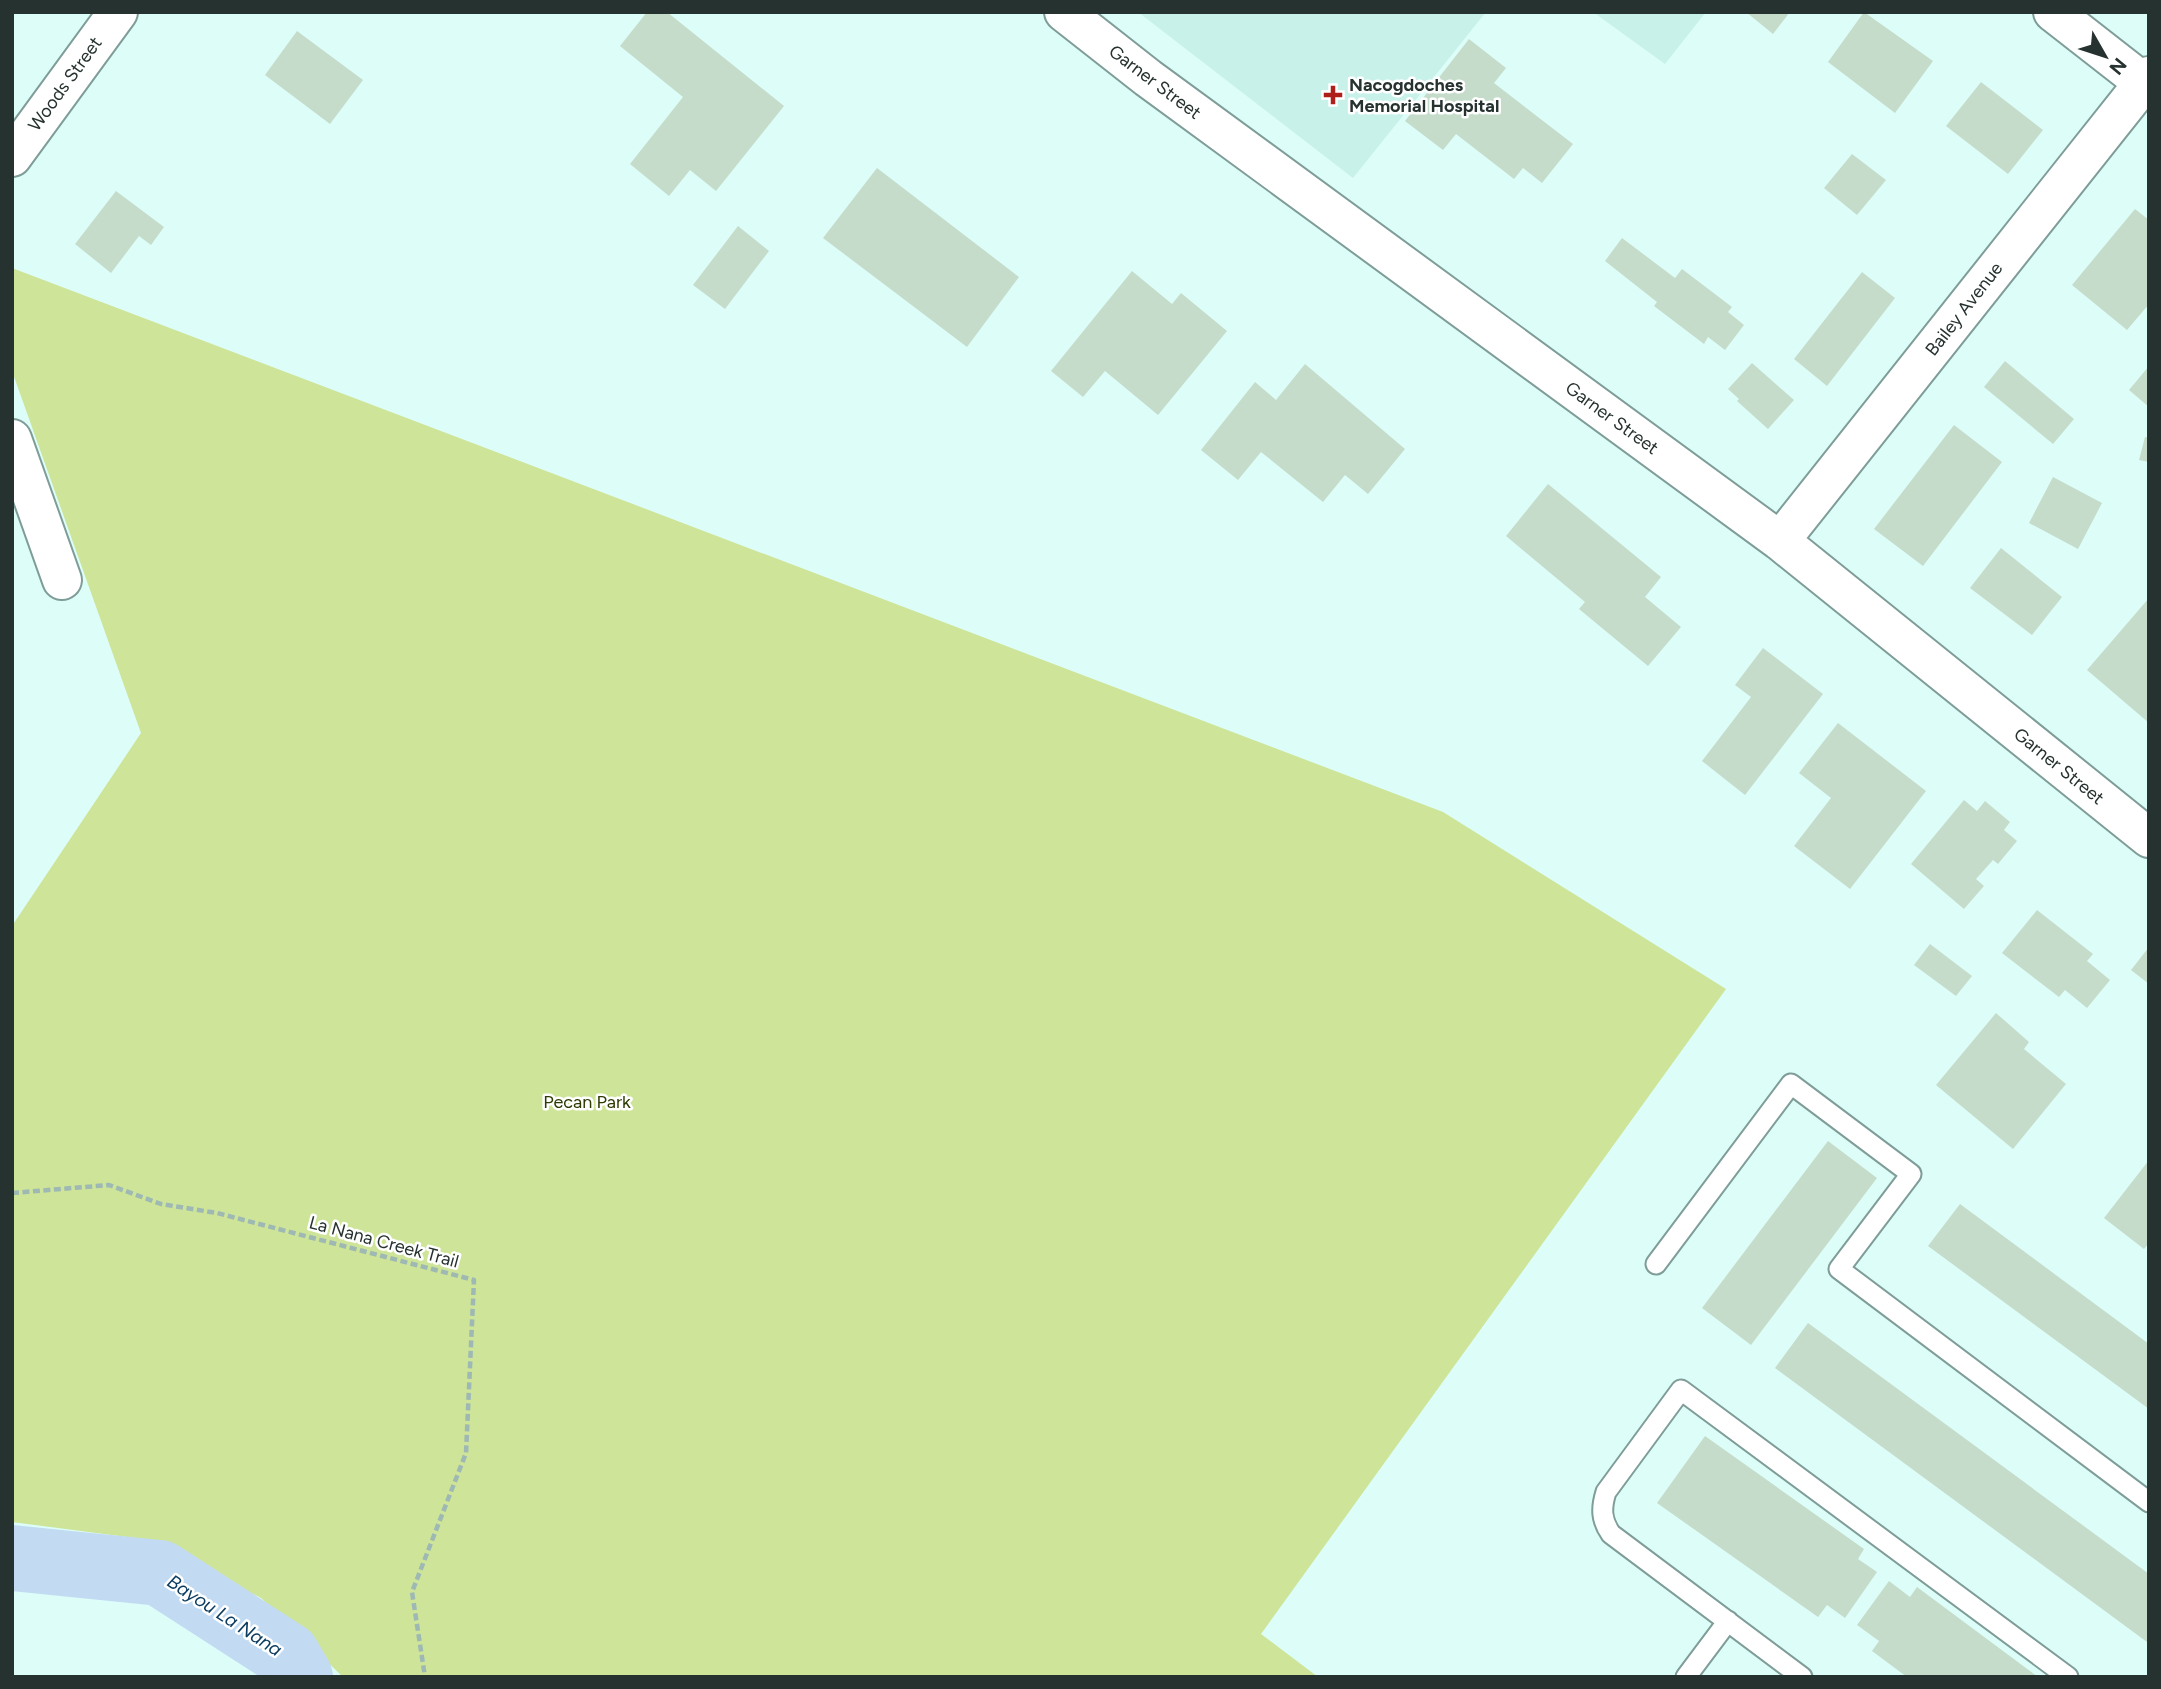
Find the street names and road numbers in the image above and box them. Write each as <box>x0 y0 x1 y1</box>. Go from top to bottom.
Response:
street label: Woods Street <box>23 32 107 135</box>
street label: Garner Street <box>1105 40 1206 124</box>
street label: Bailey Avenue <box>1921 258 2007 360</box>
street label: Garner Street <box>1561 377 1663 459</box>
street label: Garner Street <box>2009 723 2109 809</box>
street label: La Nana Creek Trail <box>307 1211 461 1273</box>

